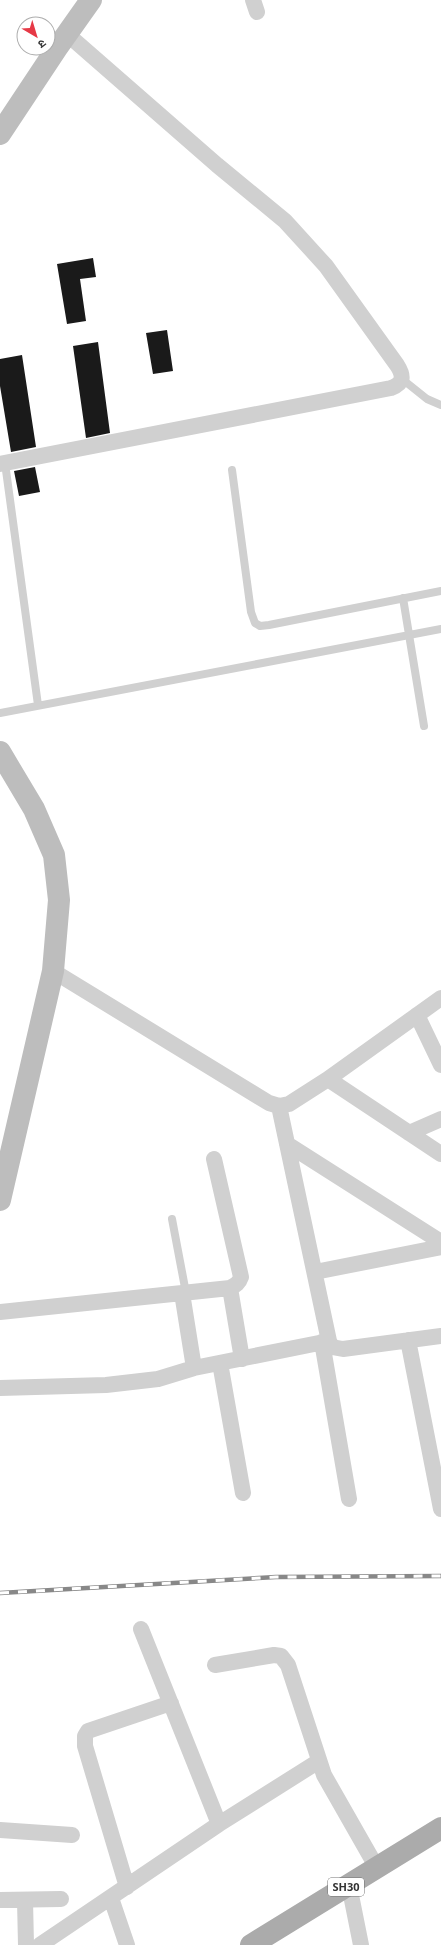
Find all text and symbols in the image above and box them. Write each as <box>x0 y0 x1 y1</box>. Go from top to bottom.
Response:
north arrow <box>16 16 56 56</box>
text: उ <box>35 36 50 53</box>
road number: SH30 <box>328 1878 364 1896</box>

